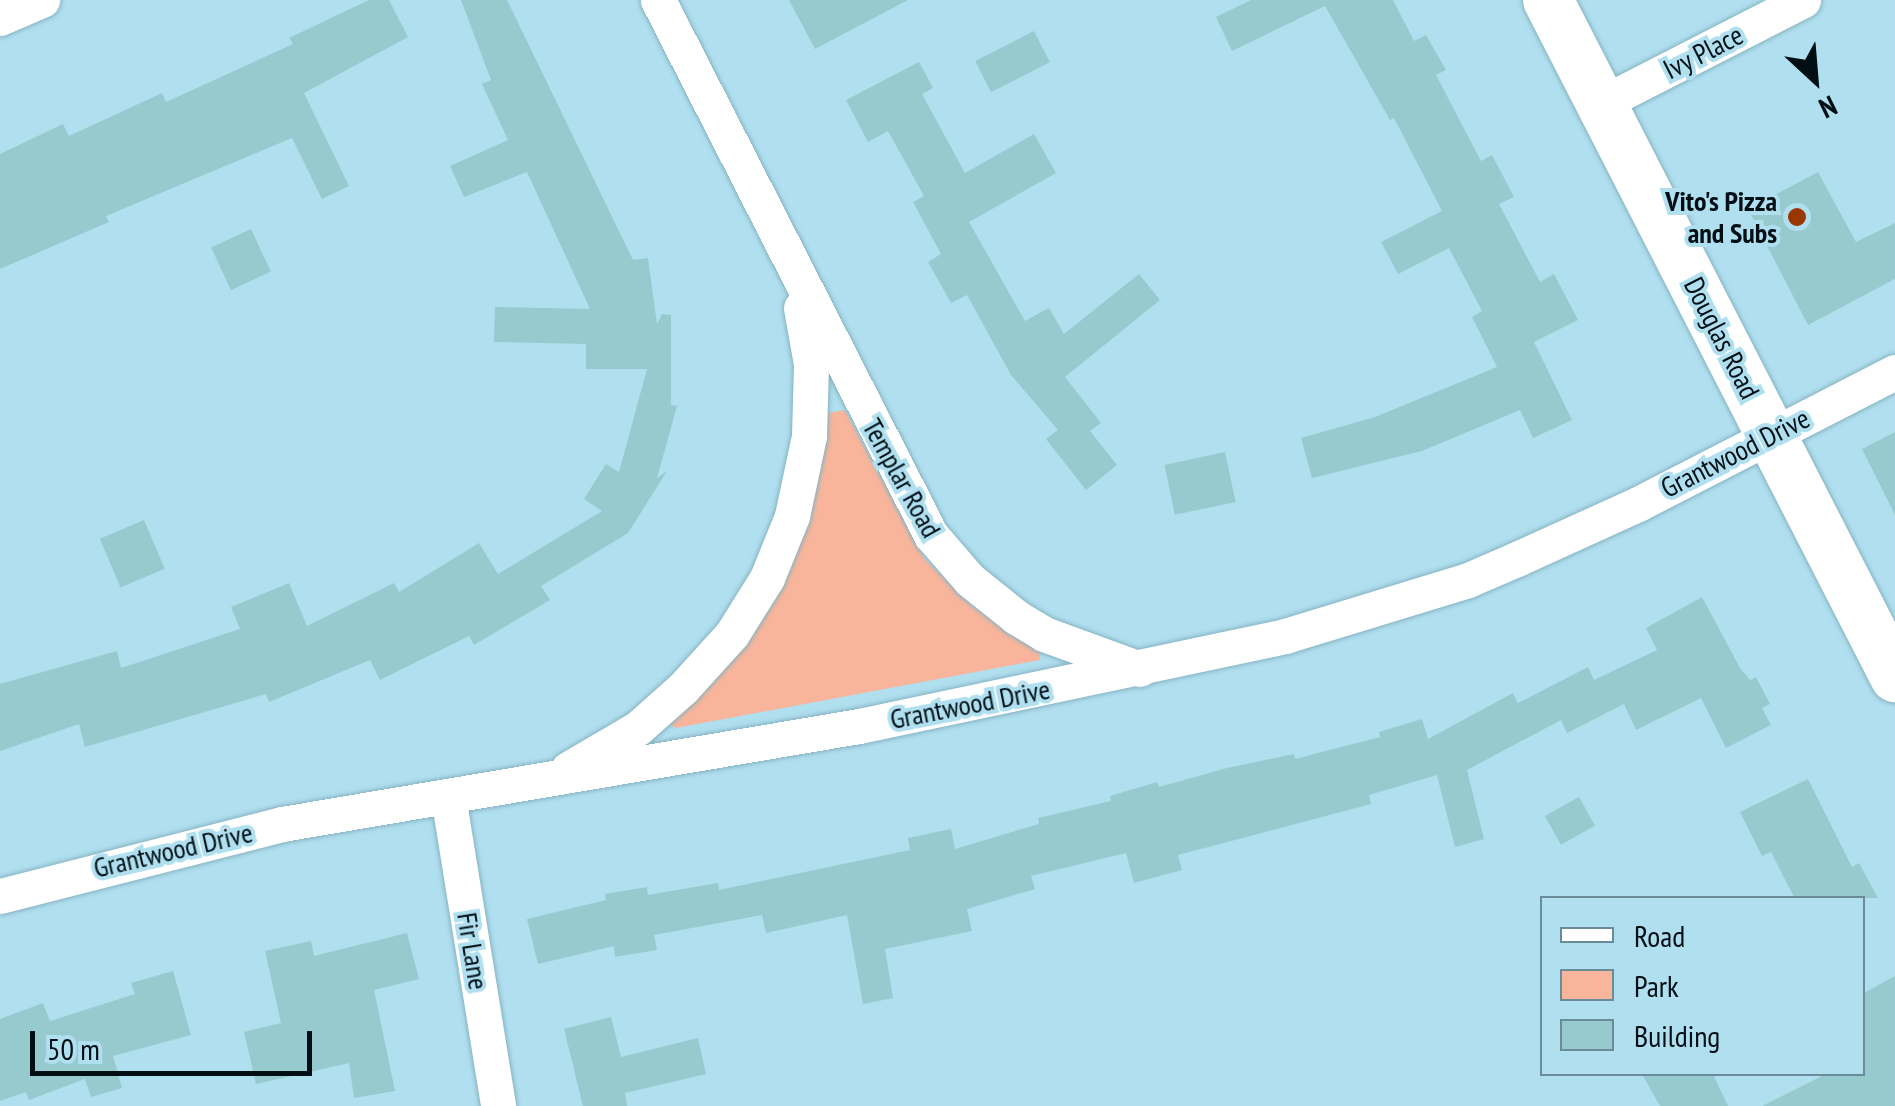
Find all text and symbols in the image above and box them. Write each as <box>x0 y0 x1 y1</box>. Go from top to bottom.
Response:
street label: Ivy Place <box>1657 18 1749 86</box>
north arrow <box>1765 30 1865 130</box>
text: N <box>1813 87 1843 127</box>
place label: Vito's Pizza and Subs <box>1665 184 1777 250</box>
marker: Vito's Pizza and Subs <box>1786 206 1808 228</box>
street label: Douglas Road <box>1677 272 1767 404</box>
street label: Grantwood Drive <box>1655 401 1815 505</box>
street label: Templar Road <box>856 413 948 543</box>
street label: Grantwood Drive <box>887 672 1053 736</box>
street label: Grantwood Drive <box>90 815 256 885</box>
legend <box>1540 896 1865 1076</box>
street label: Fir Lane <box>450 910 496 992</box>
text: Road <box>1634 916 1685 955</box>
text: Park <box>1634 966 1679 1005</box>
scale bar <box>35 1011 318 1073</box>
text: Building <box>1634 1016 1720 1055</box>
text: 50 m <box>47 1029 100 1068</box>

